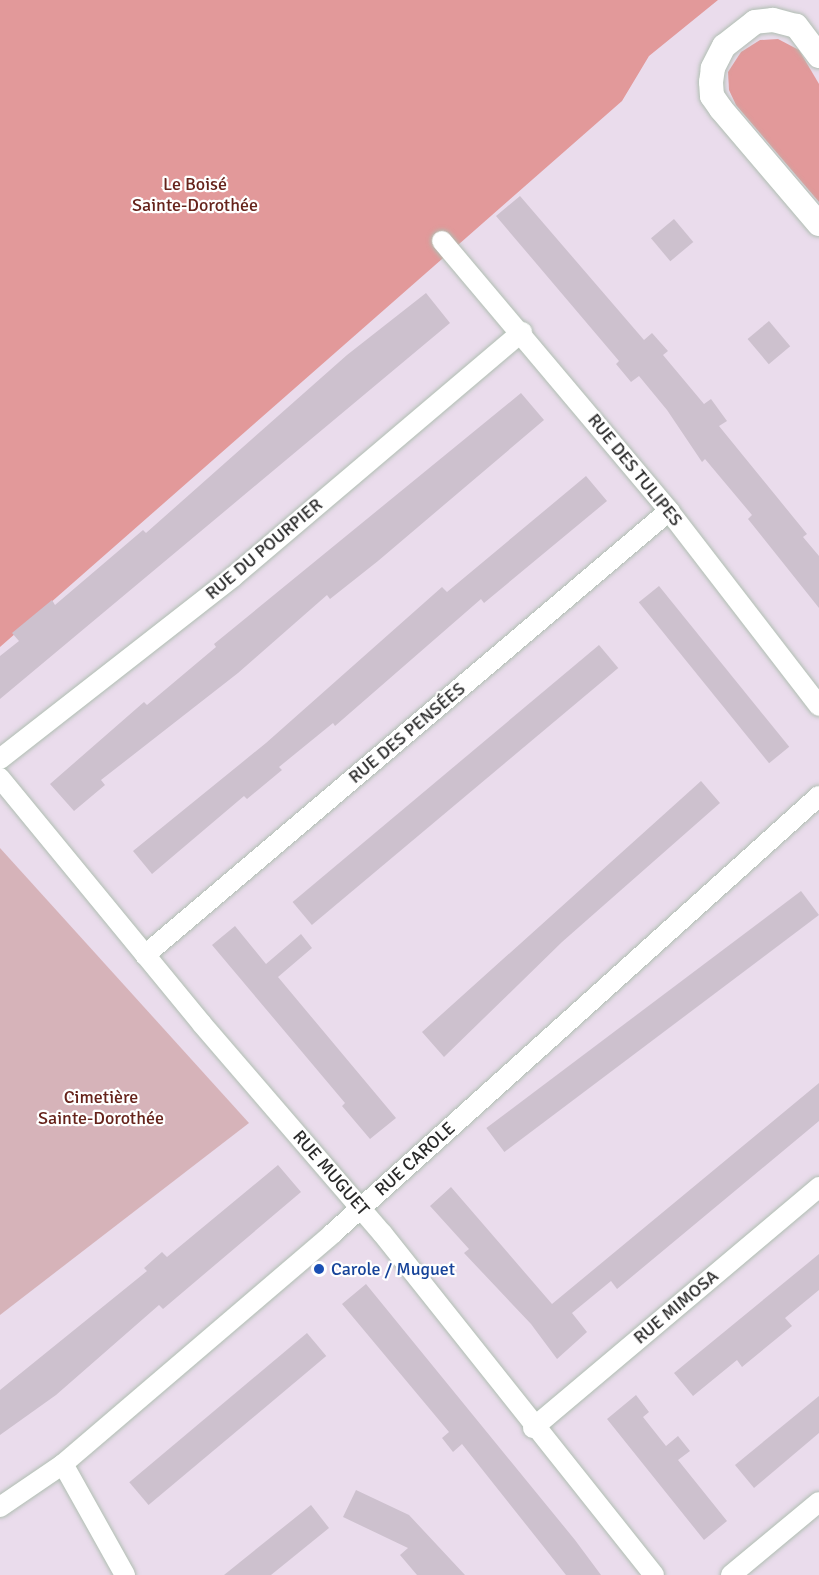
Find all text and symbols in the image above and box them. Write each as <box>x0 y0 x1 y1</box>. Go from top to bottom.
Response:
park label: Le Boisé Sainte-Dorothée <box>132 174 258 216</box>
street label: RUE DES TULIPES <box>583 409 687 531</box>
street label: RUE DU POURPIER <box>201 494 327 604</box>
street label: RUE DES PENSÉES <box>344 678 470 788</box>
park label: Cimetière Sainte-Dorothée <box>38 1087 164 1130</box>
street label: RUE CAROLE <box>370 1117 460 1201</box>
street label: RUE MUGUET <box>288 1126 374 1220</box>
place label: Carole / Muguet <box>331 1258 455 1280</box>
marker: Carole / Muguet <box>312 1262 326 1276</box>
street label: RUE MIMOSA <box>629 1265 723 1349</box>

